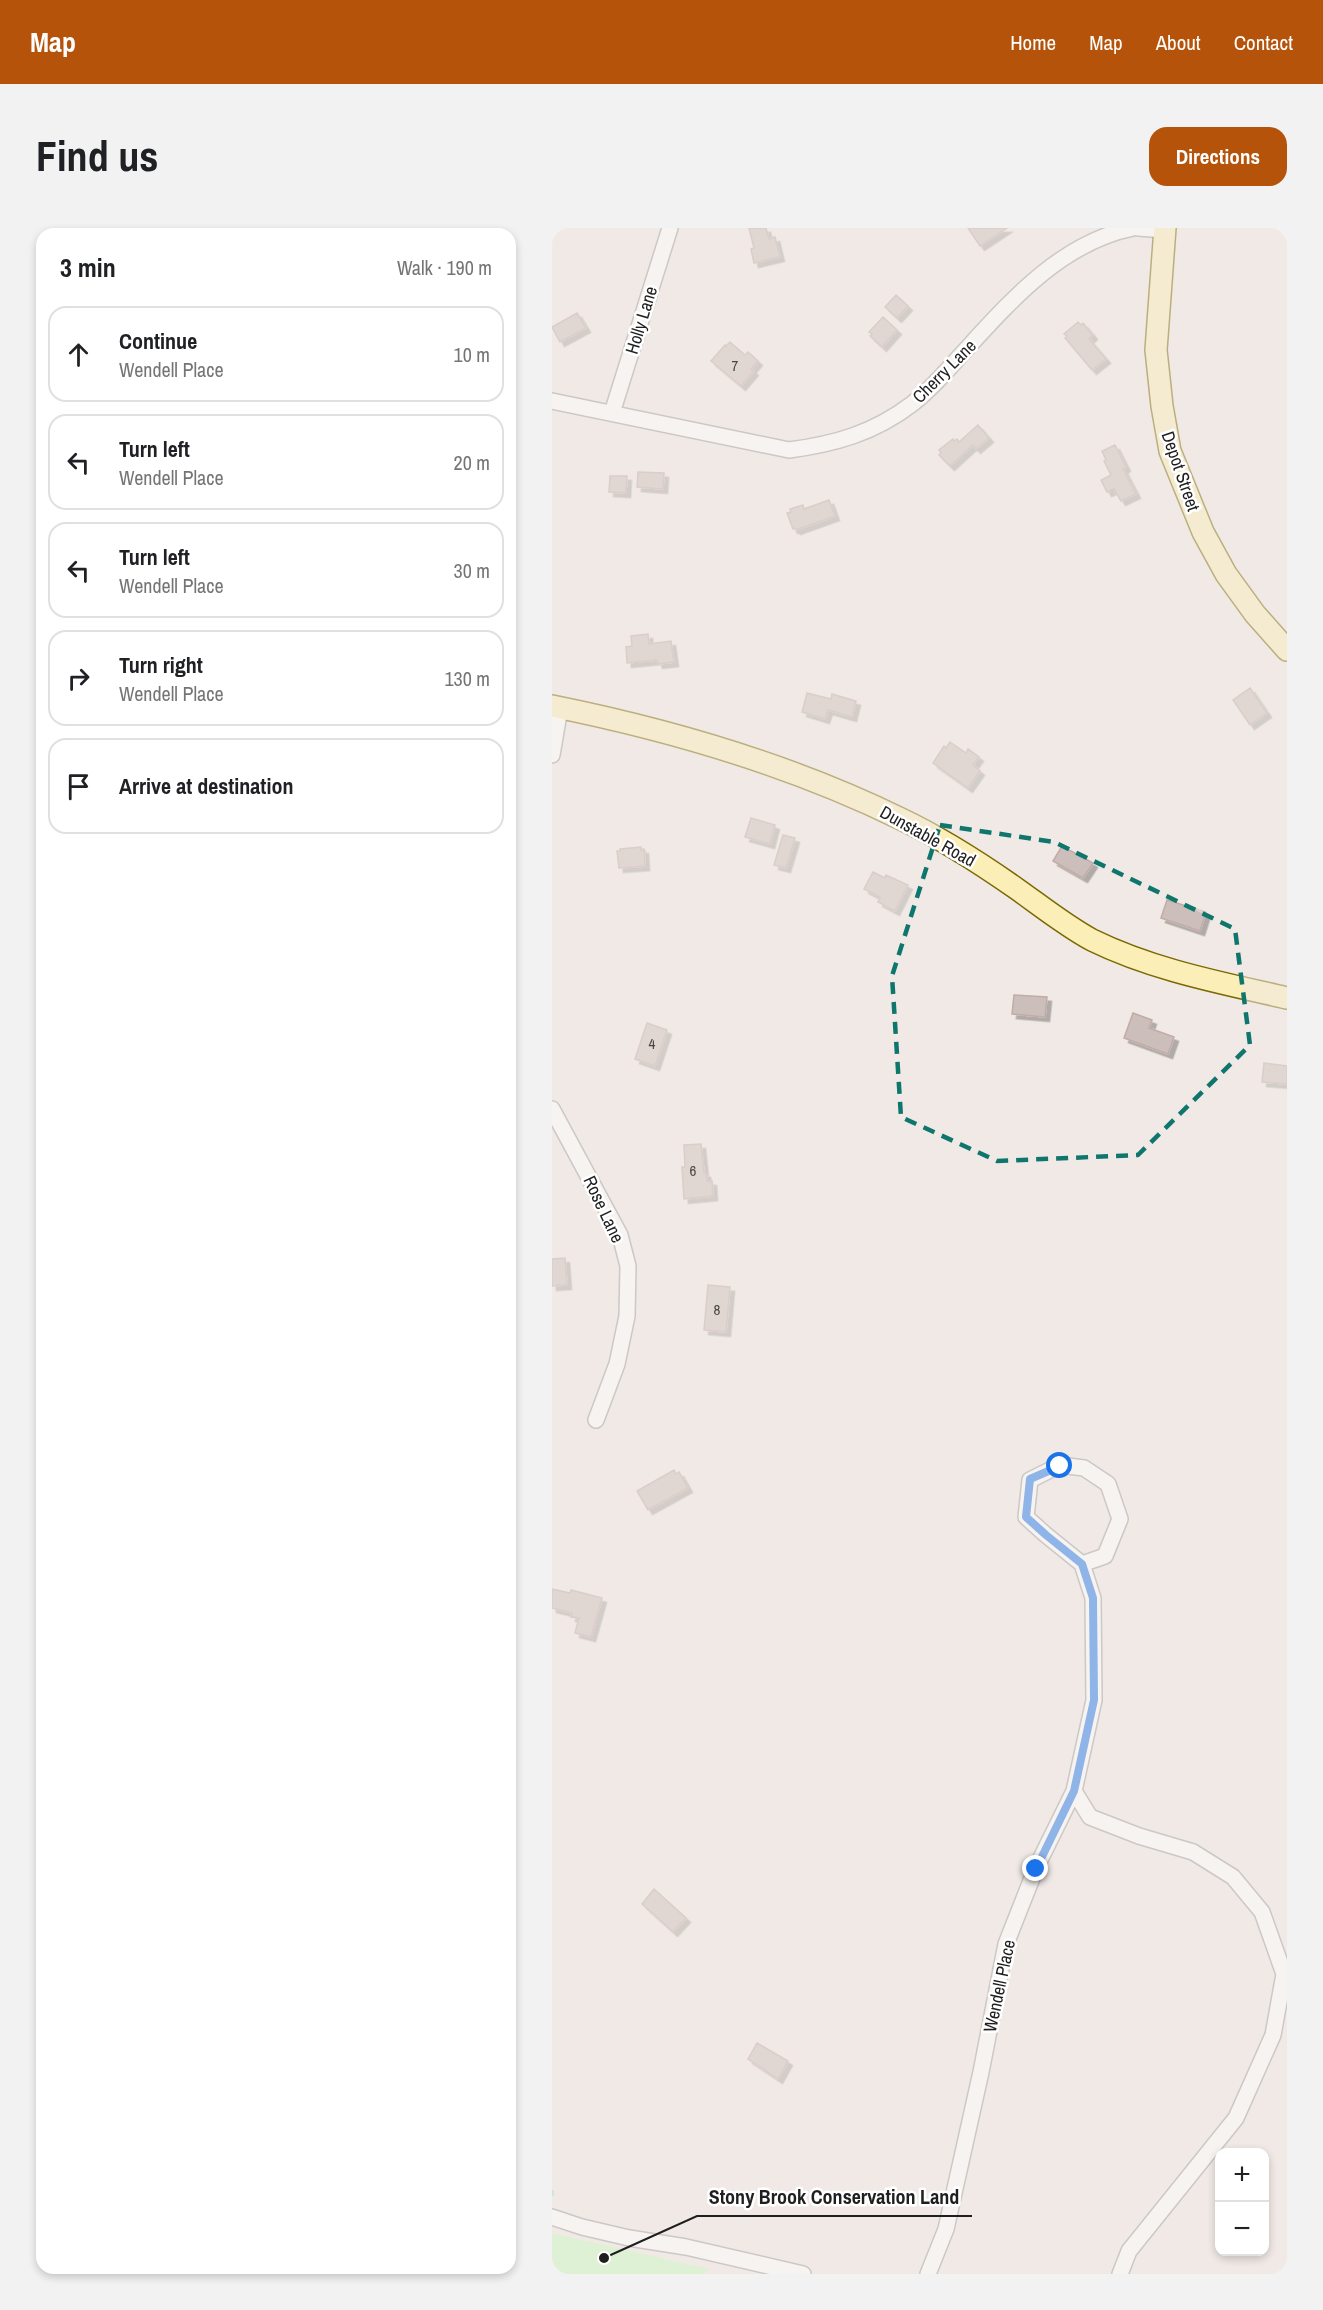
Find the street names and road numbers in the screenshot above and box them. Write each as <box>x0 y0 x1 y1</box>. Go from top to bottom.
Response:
street label: Holly Lane <box>619 283 663 357</box>
street label: Cherry Lane <box>906 333 982 409</box>
street label: Depot Street <box>1156 428 1206 514</box>
street label: Dunstable Road <box>876 799 980 873</box>
street label: Rose Lane <box>578 1171 630 1247</box>
street label: Wendell Place <box>977 1937 1021 2035</box>

